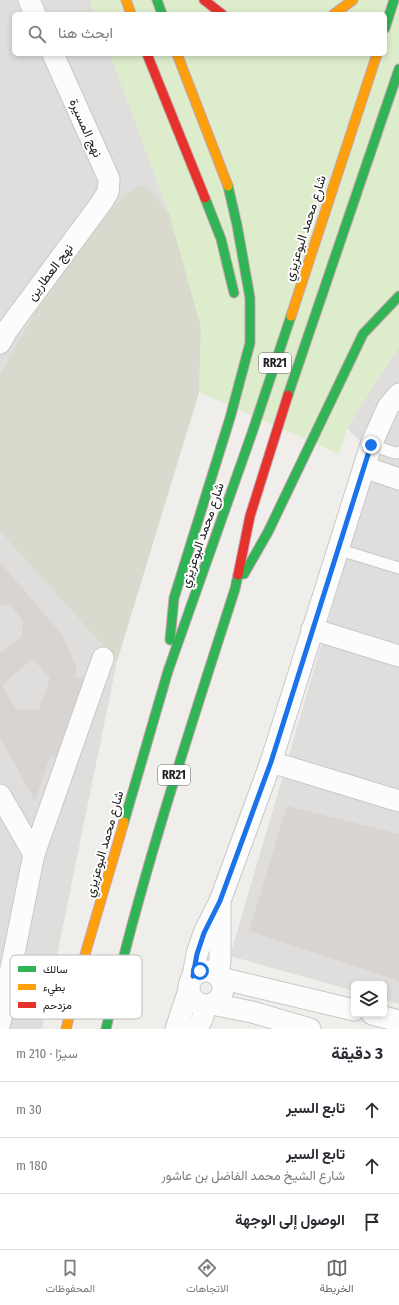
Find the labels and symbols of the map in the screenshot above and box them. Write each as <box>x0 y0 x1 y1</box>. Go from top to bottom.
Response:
street label: نهج المسيرة <box>65 96 106 161</box>
street label: شارع محمد البوعزيزي <box>281 173 332 284</box>
street label: نهج العطارين <box>24 241 78 304</box>
road number: RR21 <box>259 353 291 373</box>
route end <box>362 436 380 454</box>
street label: شارع محمد البوعزيزي <box>177 481 230 590</box>
road number: RR21 <box>158 765 190 785</box>
street label: شارع محمد البوعزيزي <box>82 789 129 900</box>
legend <box>10 955 142 1019</box>
route start <box>191 962 209 980</box>
text: سالك <box>43 963 68 976</box>
text: بطيء <box>43 981 65 997</box>
text: مزدحم <box>43 999 72 1013</box>

